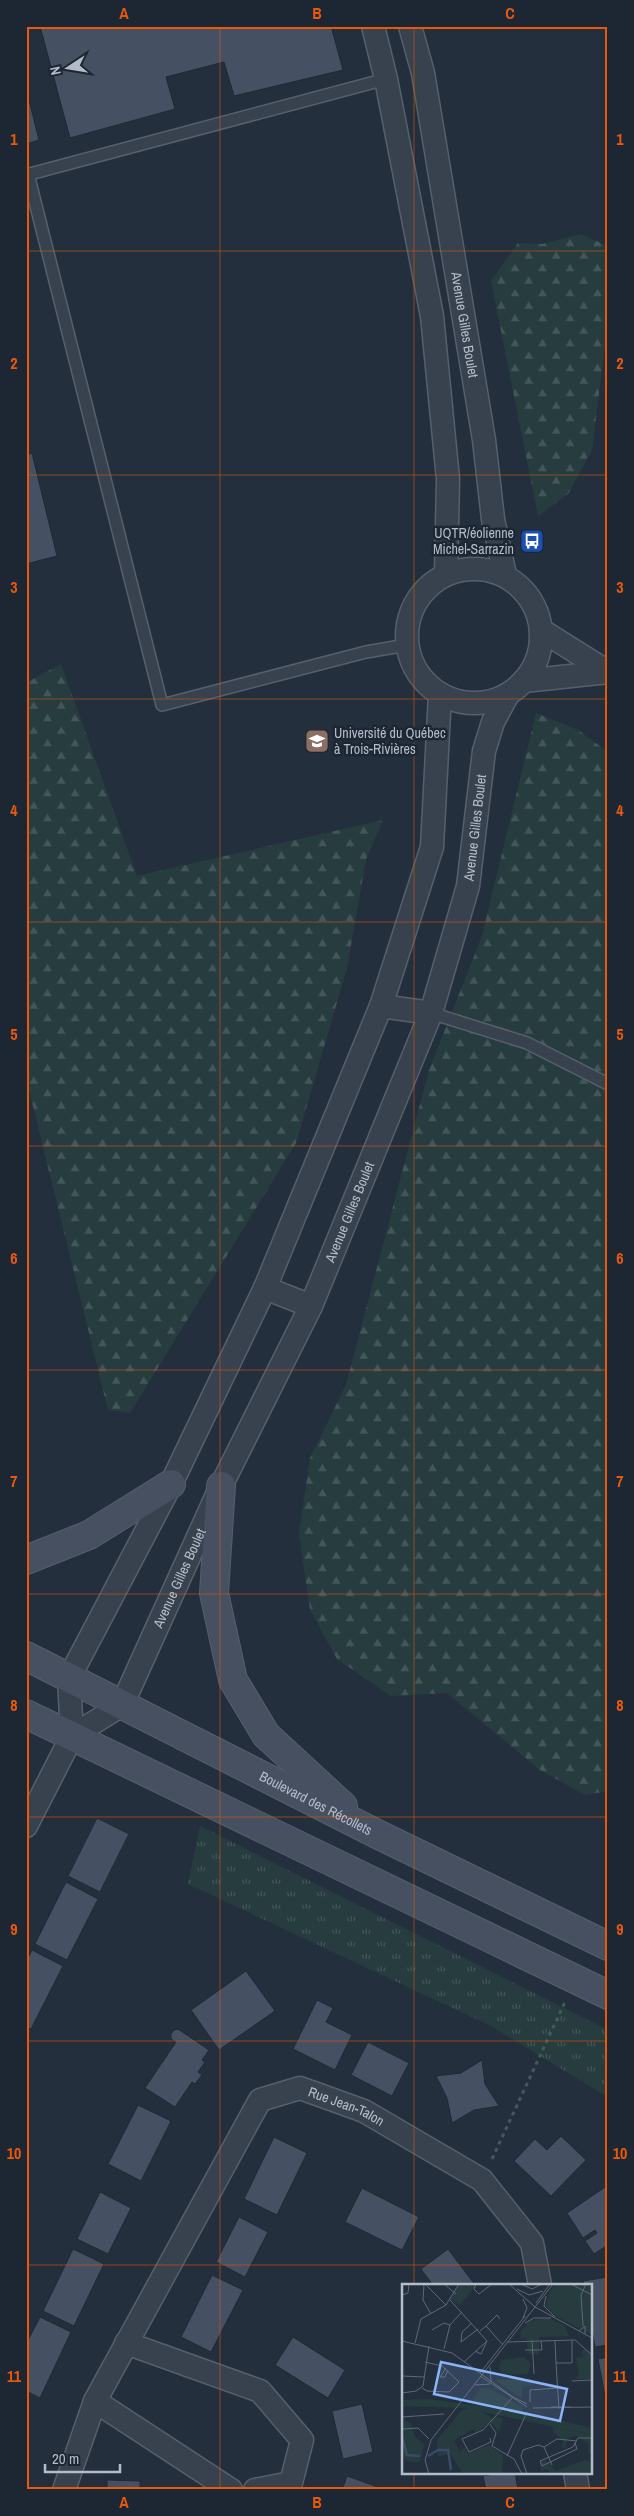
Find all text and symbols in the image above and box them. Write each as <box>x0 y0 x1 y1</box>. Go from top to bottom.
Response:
text: A <box>119 2 129 24</box>
text: B <box>312 2 322 24</box>
text: C <box>505 2 515 24</box>
north arrow <box>42 42 92 92</box>
text: N <box>46 65 65 77</box>
text: 1 <box>10 128 18 150</box>
text: 1 <box>616 128 624 150</box>
street label: Avenue Gilles Boulet <box>447 269 483 379</box>
text: 2 <box>10 352 18 374</box>
text: 2 <box>616 352 624 374</box>
place label: UQTR/éolienne Michel-Sarrazin <box>433 524 514 558</box>
bus stop icon: UQTR/éolienne Michel-Sarrazin <box>519 528 545 554</box>
text: 3 <box>10 576 18 598</box>
text: 3 <box>616 576 624 598</box>
place label: Université du Québec à Trois-Rivières <box>334 724 446 758</box>
school or university icon: Université du Québec à Trois-Rivières <box>304 728 330 754</box>
street label: Avenue Gilles Boulet <box>460 773 490 883</box>
text: 4 <box>10 799 18 821</box>
text: 4 <box>616 799 624 821</box>
text: 5 <box>10 1023 18 1045</box>
text: 5 <box>616 1023 624 1045</box>
street label: Avenue Gilles Boulet <box>320 1159 378 1266</box>
text: 6 <box>10 1247 18 1269</box>
text: 6 <box>616 1247 624 1269</box>
text: 7 <box>10 1470 18 1492</box>
text: 7 <box>616 1470 624 1492</box>
street label: Avenue Gilles Boulet <box>149 1526 210 1632</box>
text: 8 <box>10 1694 18 1716</box>
text: 8 <box>616 1694 624 1716</box>
street label: Boulevard des Récollets <box>256 1767 375 1839</box>
text: 9 <box>10 1918 18 1940</box>
text: 9 <box>616 1918 624 1940</box>
street label: Rue Jean-Talon <box>306 2083 388 2130</box>
text: 10 <box>7 2142 21 2164</box>
text: 10 <box>613 2142 627 2164</box>
inset map <box>402 2284 592 2474</box>
text: 11 <box>7 2365 22 2387</box>
text: 11 <box>613 2365 628 2387</box>
scale bar <box>45 2441 120 2473</box>
text: 20 m <box>52 2448 79 2469</box>
text: A <box>119 2491 129 2513</box>
text: B <box>312 2491 322 2513</box>
text: C <box>505 2491 515 2513</box>

